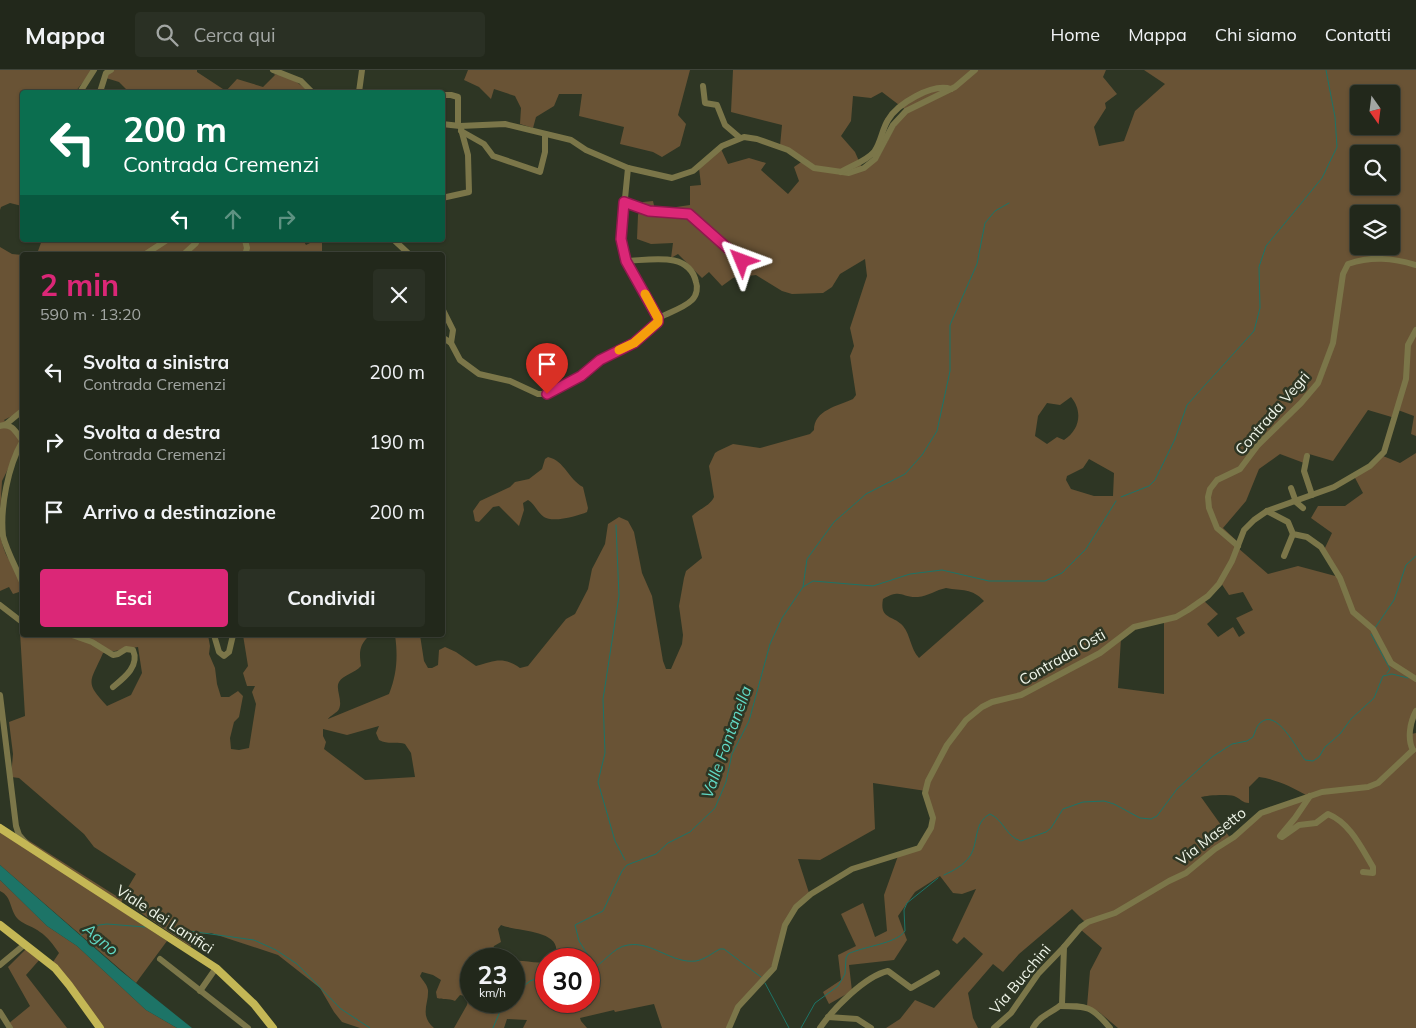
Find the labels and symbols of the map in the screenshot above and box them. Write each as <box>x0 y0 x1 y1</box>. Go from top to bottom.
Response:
north arrow <box>1350 85 1400 135</box>
position arrow <box>715 234 767 286</box>
pin <box>526 343 568 394</box>
street label: Contrada Vegri <box>1231 367 1313 459</box>
street label: Contrada Osti <box>1016 625 1108 689</box>
water label: Valle Fontanella <box>696 683 756 801</box>
street label: Via Masetto <box>1172 803 1250 869</box>
street label: Viale dei Lanifici <box>113 880 217 958</box>
water label: Agno <box>79 918 123 959</box>
street label: Via Bucchini <box>985 940 1055 1018</box>
speed limit sign: 30 <box>535 948 600 1013</box>

